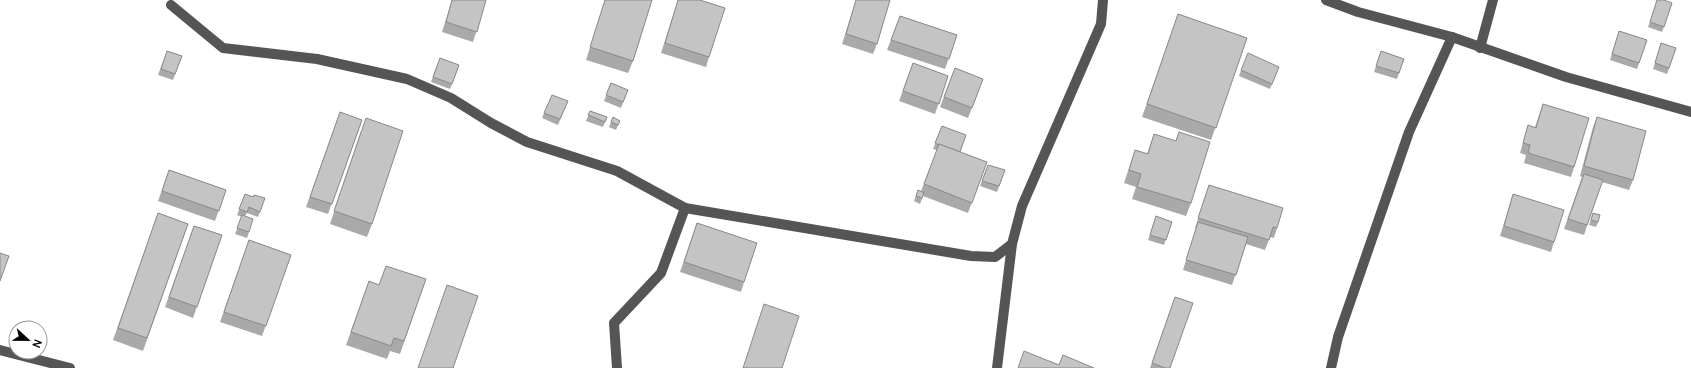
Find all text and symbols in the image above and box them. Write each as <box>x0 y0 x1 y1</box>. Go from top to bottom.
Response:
north arrow <box>8 320 48 360</box>
text: N <box>29 337 46 350</box>

